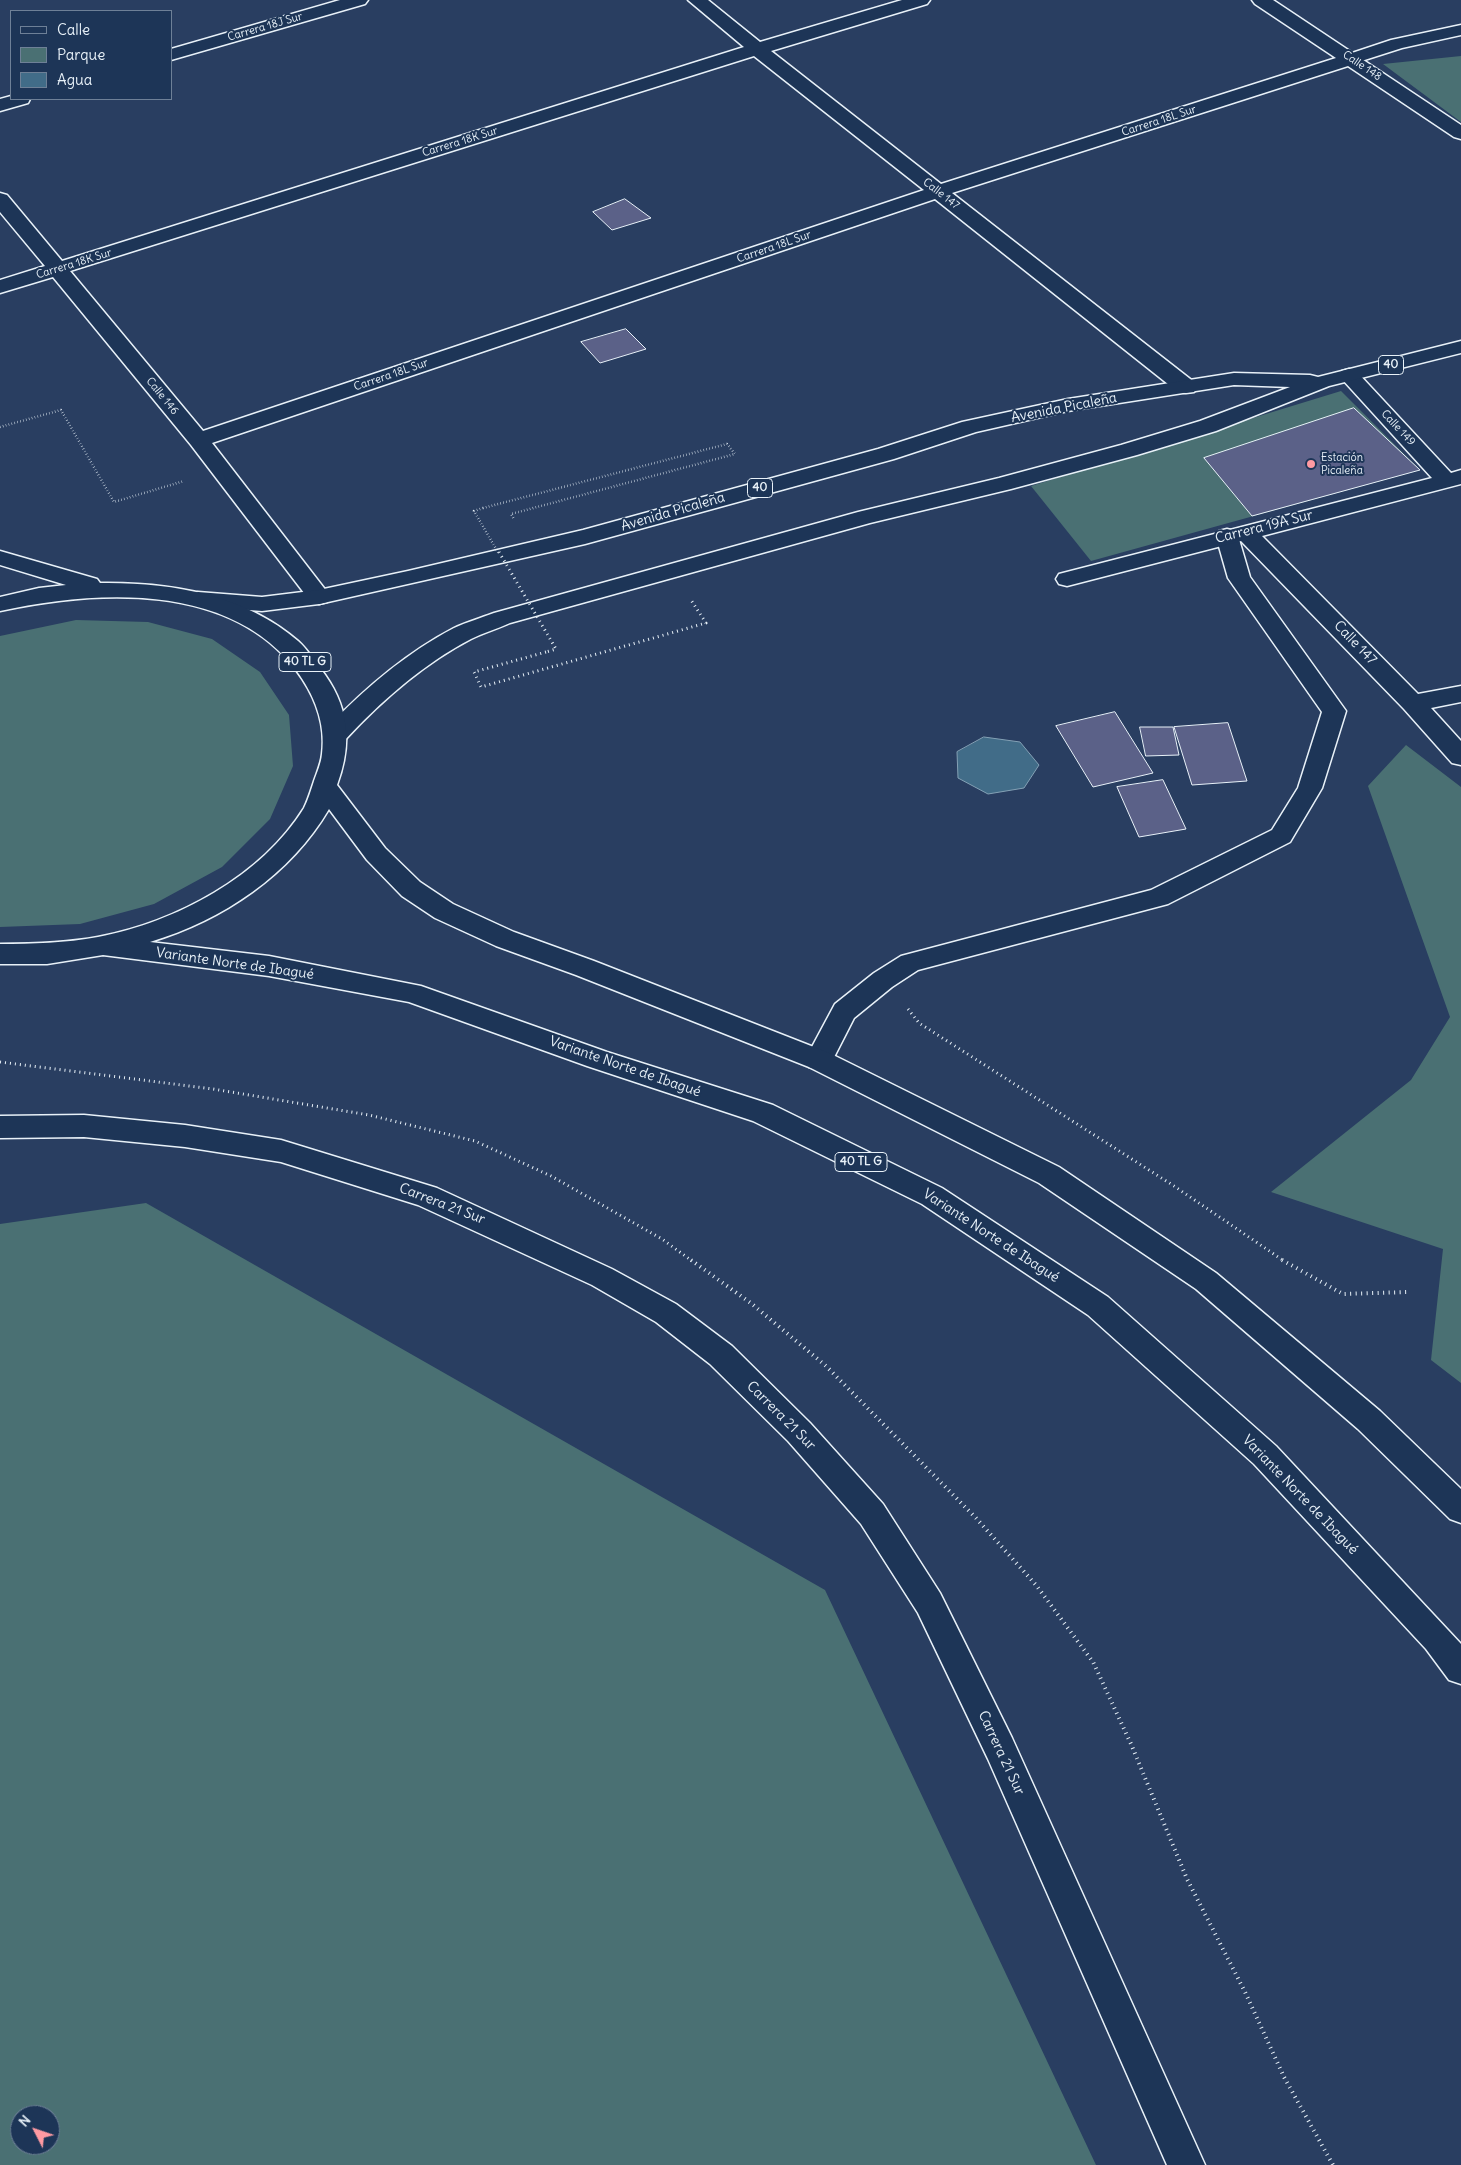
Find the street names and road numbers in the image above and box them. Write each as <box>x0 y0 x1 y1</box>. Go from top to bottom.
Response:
street label: Carrera 18J Sur <box>226 10 304 44</box>
street label: Calle 148 <box>1340 48 1384 84</box>
street label: Carrera 18L Sur <box>1120 103 1198 139</box>
street label: Carrera 18K Sur <box>421 124 499 160</box>
street label: Calle 147 <box>920 176 962 212</box>
street label: Carrera 18L Sur <box>735 228 813 266</box>
street label: Carrera 18K Sur <box>35 246 113 282</box>
street label: Carrera 18L Sur <box>352 356 430 394</box>
road number: 40 <box>1378 356 1404 374</box>
street label: Calle 146 <box>143 375 181 417</box>
street label: Avenida Picaleña <box>1010 390 1118 426</box>
street label: Calle 149 <box>1378 407 1418 449</box>
road number: 40 <box>748 478 772 498</box>
street label: Avenida Picaleña <box>619 489 727 535</box>
street label: Carrera 19A Sur <box>1213 507 1315 547</box>
street label: Calle 147 <box>1330 618 1380 668</box>
road number: 40 TL G <box>279 652 331 672</box>
street label: Variante Norte de Ibagué <box>155 945 315 983</box>
street label: Variante Norte de Ibagué <box>547 1033 703 1101</box>
road number: 40 TL G <box>835 1152 887 1172</box>
street label: Carrera 21 Sur <box>397 1180 487 1228</box>
street label: Variante Norte de Ibagué <box>920 1186 1062 1286</box>
street label: Carrera 21 Sur <box>743 1378 819 1454</box>
street label: Variante Norte de Ibagué <box>1239 1432 1361 1558</box>
street label: Carrera 21 Sur <box>974 1708 1028 1798</box>

